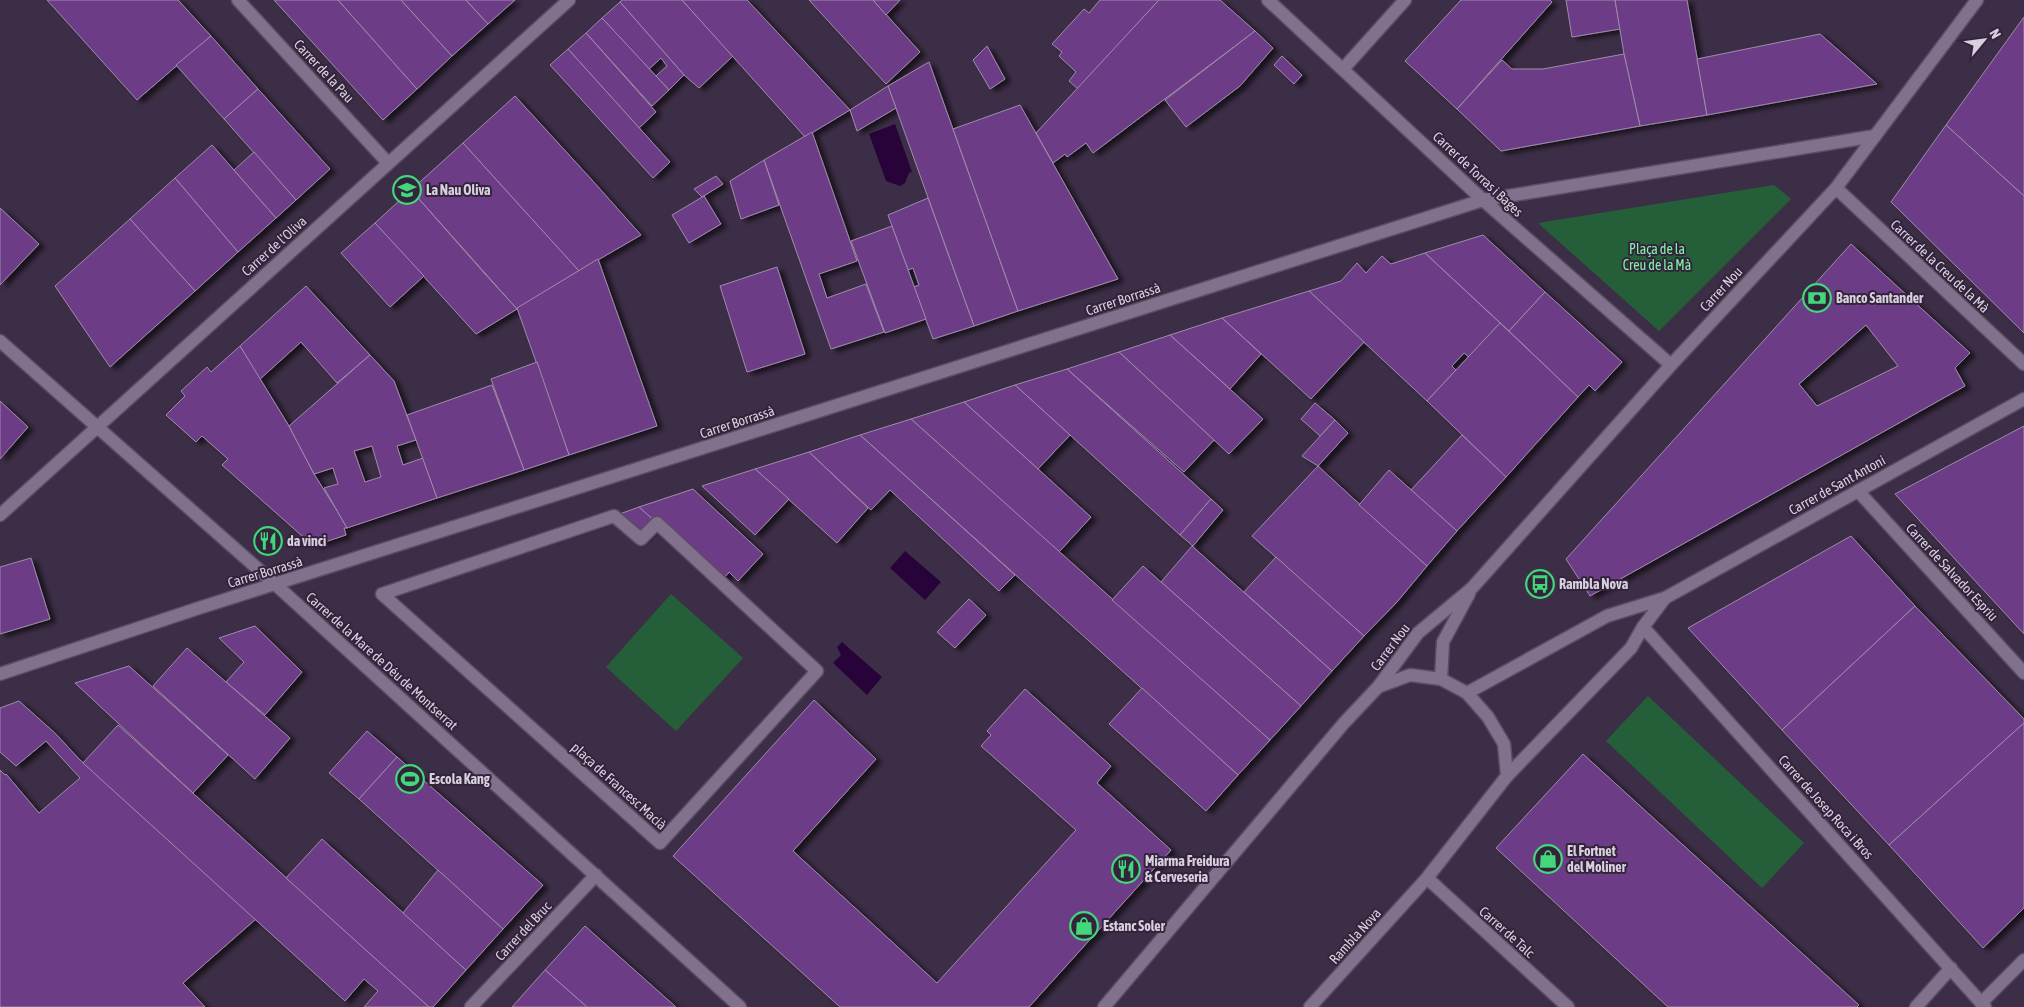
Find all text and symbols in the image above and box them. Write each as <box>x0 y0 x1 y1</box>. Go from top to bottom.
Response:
north arrow <box>1959 15 2009 65</box>
text: N <box>1986 26 2004 41</box>
street label: Carrer de la Pau <box>291 36 357 106</box>
street label: Carrer de Torras i Bages <box>1430 128 1526 220</box>
school or university icon: La Nau Oliva <box>392 175 422 205</box>
place label: La Nau Oliva <box>426 182 491 198</box>
street label: Carrer de l'Oliva <box>238 213 310 279</box>
street label: Carrer de la Creu de la Mà <box>1887 216 1993 316</box>
park label: Plaça de la Creu de la Mà <box>1623 241 1691 273</box>
street label: Carrer Nou <box>1696 263 1746 315</box>
street label: Carrer Borrassà <box>1084 279 1162 319</box>
bank icon: Banco Santander <box>1802 283 1832 313</box>
place label: Banco Santander <box>1836 290 1924 306</box>
street label: Carrer Borrassà <box>698 402 776 442</box>
street label: Carrer de Sant Antoni <box>1786 452 1888 518</box>
street label: Carrer de Salvador Espriu <box>1903 520 2001 624</box>
restaurant icon: da vinci <box>253 526 283 556</box>
place label: da vinci <box>287 533 326 549</box>
street label: Carrer Borrassà <box>226 553 304 591</box>
bus stop icon: Rambla Nova <box>1525 569 1555 599</box>
place label: Rambla Nova <box>1559 576 1629 592</box>
street label: Carrer de la Mare de Déu de Montserrat <box>303 589 461 733</box>
street label: Carrer Nou <box>1367 620 1413 674</box>
street label: plaça de Francesc Macià <box>568 739 670 833</box>
street label: Carrer de Josep Roca i Bros <box>1775 752 1877 862</box>
sports icon: Escola Kang <box>395 764 425 794</box>
place label: Escola Kang <box>429 771 491 787</box>
place label: El Fortnet del Moliner <box>1567 843 1627 875</box>
shop icon: El Fortnet del Moliner <box>1533 844 1563 874</box>
place label: Miarma Freidura & Cerveseria <box>1145 853 1230 885</box>
restaurant icon: Miarma Freidura & Cerveseria <box>1111 854 1141 884</box>
street label: Carrer del Bruc <box>492 898 555 964</box>
street label: Carrer de Talc <box>1476 903 1539 962</box>
street label: Rambla Nova <box>1326 905 1384 967</box>
shop icon: Estanc Soler <box>1069 911 1099 941</box>
place label: Estanc Soler <box>1103 918 1166 934</box>

